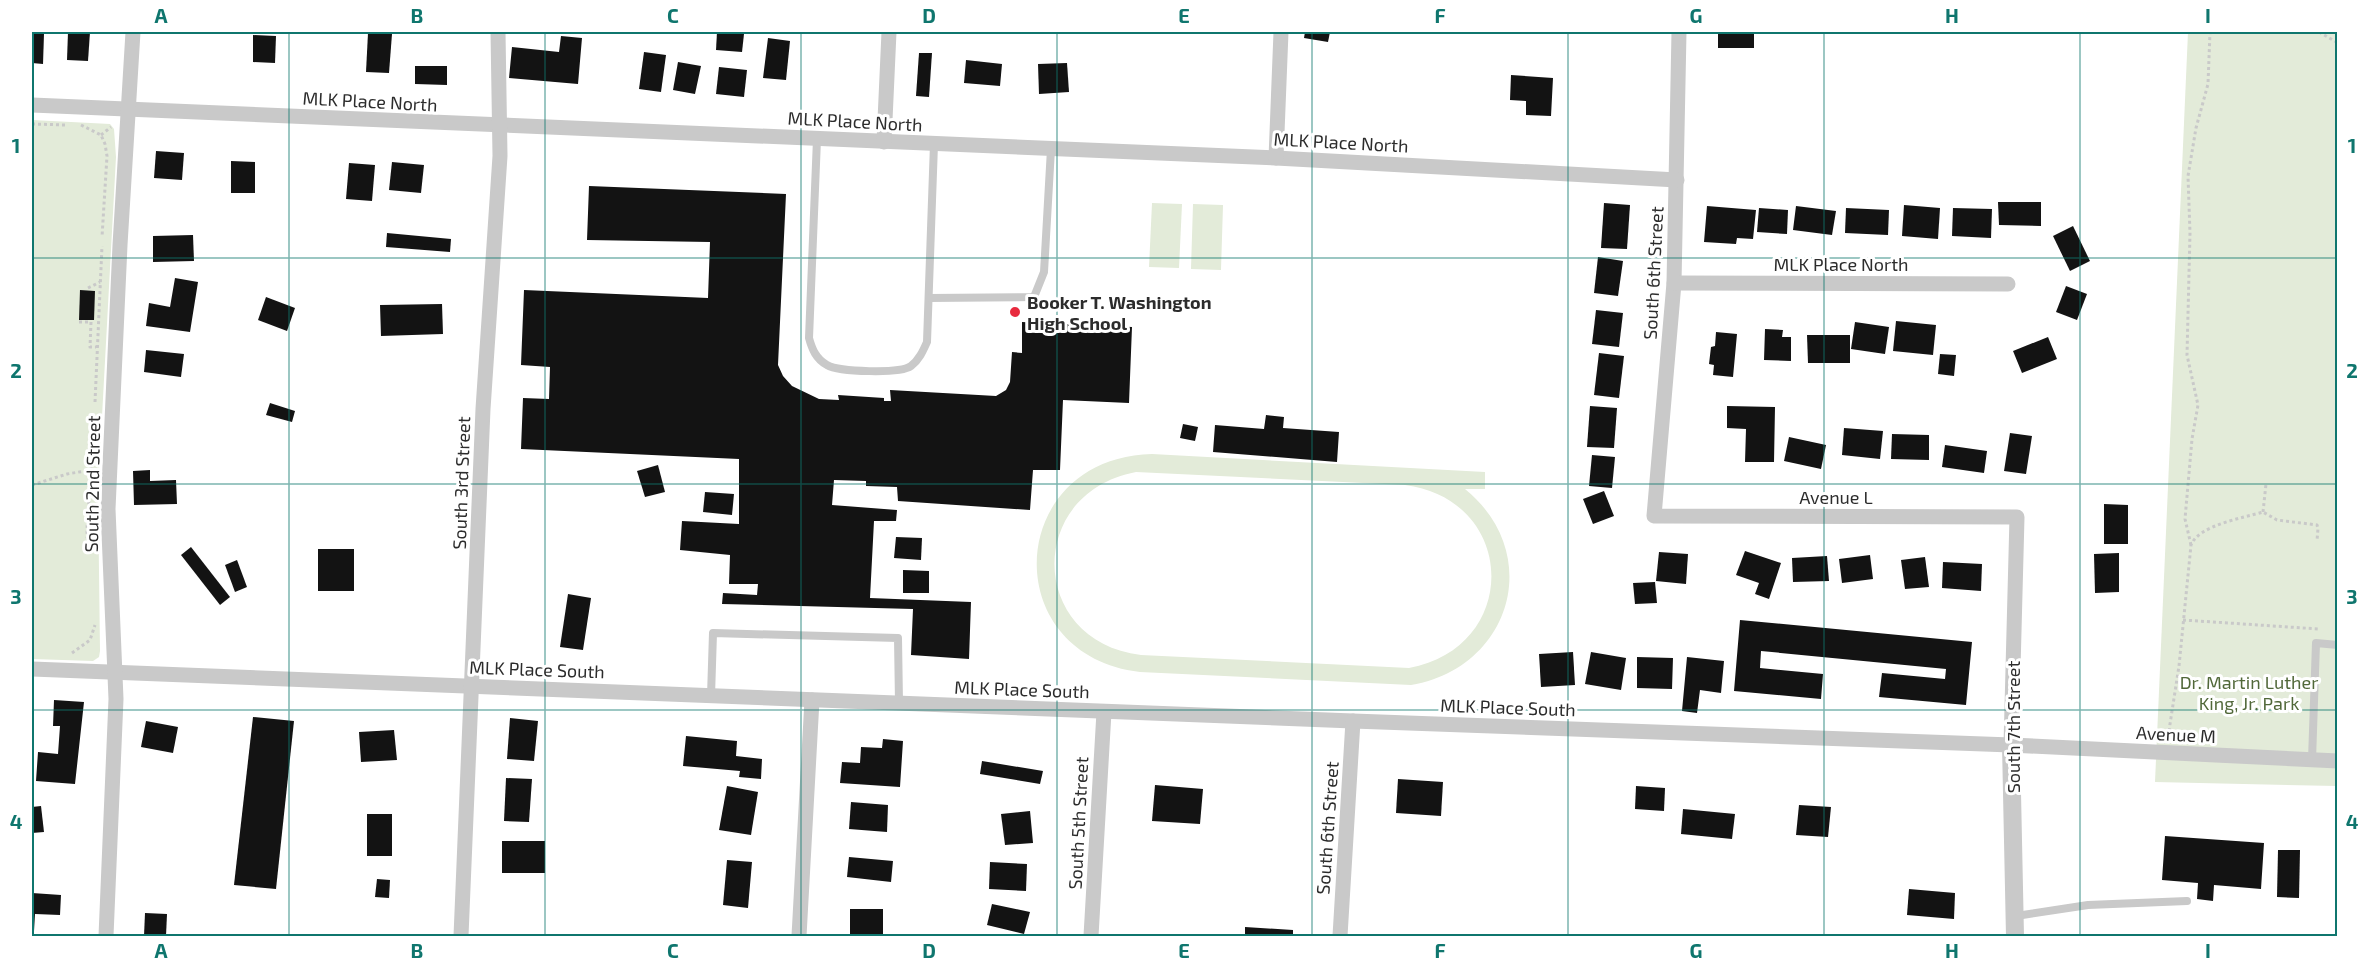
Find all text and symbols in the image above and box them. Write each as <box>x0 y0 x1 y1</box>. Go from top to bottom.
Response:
text: A <box>154 3 168 27</box>
text: B <box>411 3 423 27</box>
text: C <box>667 3 679 27</box>
text: D <box>922 3 936 27</box>
text: E <box>1178 3 1190 27</box>
text: F <box>1434 3 1446 27</box>
text: G <box>1690 3 1702 27</box>
text: H <box>1945 3 1959 27</box>
text: I <box>2205 3 2211 27</box>
street label: MLK Place North <box>302 86 438 116</box>
street label: MLK Place North <box>787 106 923 136</box>
street label: MLK Place North <box>1273 127 1409 157</box>
text: 1 <box>12 133 20 157</box>
text: 1 <box>2348 133 2356 157</box>
street label: South 6th Street <box>1639 206 1667 340</box>
street label: MLK Place North <box>1773 253 1909 275</box>
place label: Booker T. Washington High School <box>1027 291 1212 334</box>
marker: Booker T. Washington High School <box>1008 305 1022 319</box>
text: 2 <box>10 358 22 382</box>
text: 2 <box>2346 358 2358 382</box>
street label: South 2nd Street <box>80 415 104 553</box>
street label: South 3rd Street <box>448 416 474 550</box>
street label: Avenue L <box>1799 486 1873 508</box>
text: 3 <box>10 584 22 608</box>
text: 3 <box>2346 584 2358 608</box>
street label: MLK Place South <box>469 656 605 682</box>
street label: South 7th Street <box>2002 661 2024 793</box>
park label: Dr. Martin Luther King, Jr. Park <box>2180 671 2318 714</box>
street label: MLK Place South <box>954 676 1090 702</box>
street label: MLK Place South <box>1440 694 1576 720</box>
street label: Avenue M <box>2135 721 2217 747</box>
street label: South 5th Street <box>1064 756 1092 890</box>
street label: South 6th Street <box>1311 760 1343 895</box>
text: 4 <box>10 809 23 833</box>
text: 4 <box>2346 809 2359 833</box>
text: A <box>154 938 168 962</box>
text: B <box>411 938 423 962</box>
text: C <box>667 938 679 962</box>
text: D <box>922 938 936 962</box>
text: E <box>1178 938 1190 962</box>
text: F <box>1434 938 1446 962</box>
text: G <box>1690 938 1702 962</box>
text: H <box>1945 938 1959 962</box>
text: I <box>2205 938 2211 962</box>

